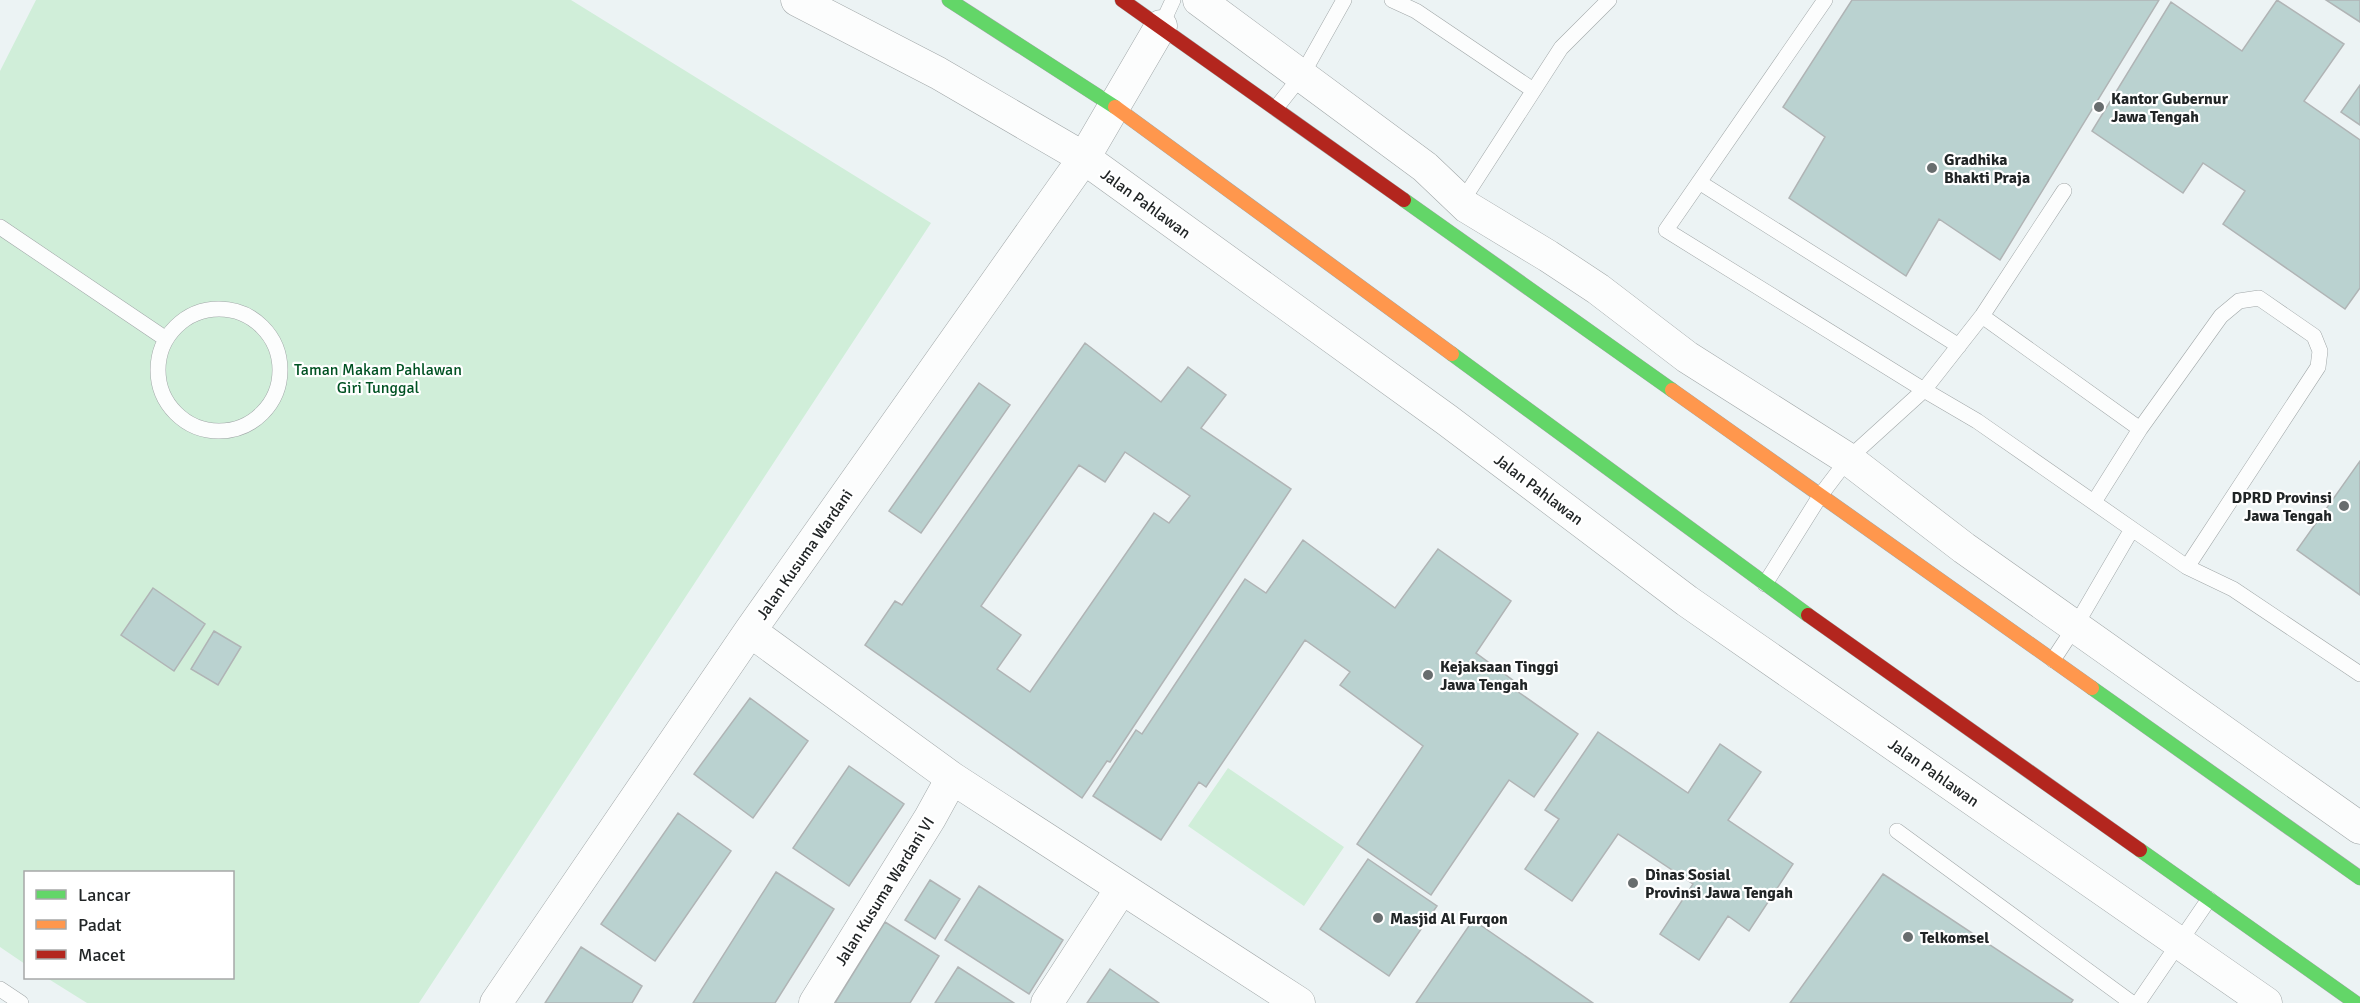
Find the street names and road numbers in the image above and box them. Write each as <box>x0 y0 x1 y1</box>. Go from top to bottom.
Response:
street label: Jalan Pahlawan <box>1096 164 1194 243</box>
street label: Jalan Pahlawan <box>1490 450 1587 530</box>
street label: Jalan Kusuma Wardani <box>752 486 857 624</box>
street label: Jalan Pahlawan <box>1884 734 1983 812</box>
street label: Jalan Kusuma Wardani VI <box>831 813 939 970</box>

